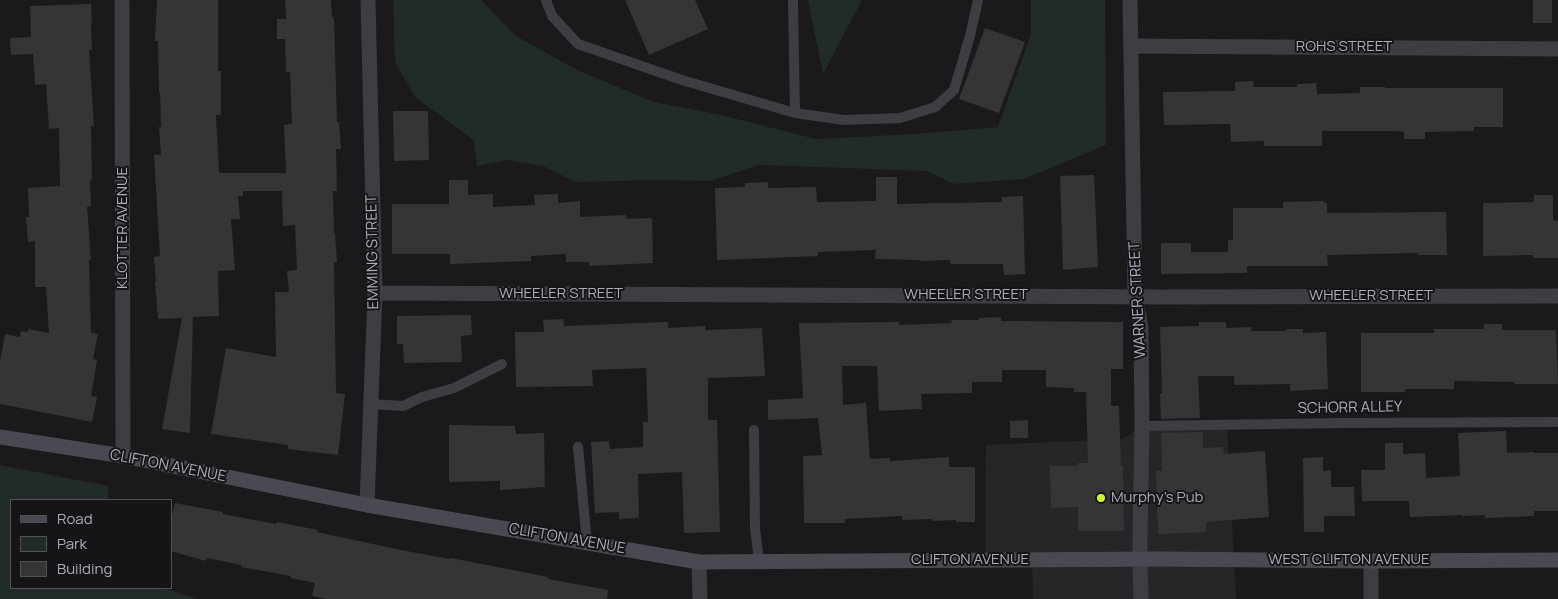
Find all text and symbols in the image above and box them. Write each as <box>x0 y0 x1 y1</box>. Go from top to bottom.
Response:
street label: ROHS STREET <box>1296 38 1392 56</box>
street label: KLOTTER AVENUE <box>114 167 132 289</box>
street label: EMMING STREET <box>363 194 383 310</box>
street label: WARNER STREET <box>1126 241 1150 359</box>
street label: WHEELER STREET <box>499 285 623 303</box>
street label: WHEELER STREET <box>904 286 1028 304</box>
street label: WHEELER STREET <box>1309 287 1433 305</box>
street label: SCHORR ALLEY <box>1297 398 1403 418</box>
street label: CLIFTON AVENUE <box>108 446 228 486</box>
place label: Murphy’s Pub <box>1111 489 1203 507</box>
marker: Murphy’s Pub <box>1095 492 1107 504</box>
legend <box>10 499 172 589</box>
text: Road <box>57 508 93 529</box>
street label: CLIFTON AVENUE <box>507 520 627 558</box>
text: Park <box>57 533 87 554</box>
street label: CLIFTON AVENUE <box>911 551 1029 569</box>
street label: WEST CLIFTON AVENUE <box>1268 551 1430 569</box>
text: Building <box>57 558 112 579</box>

